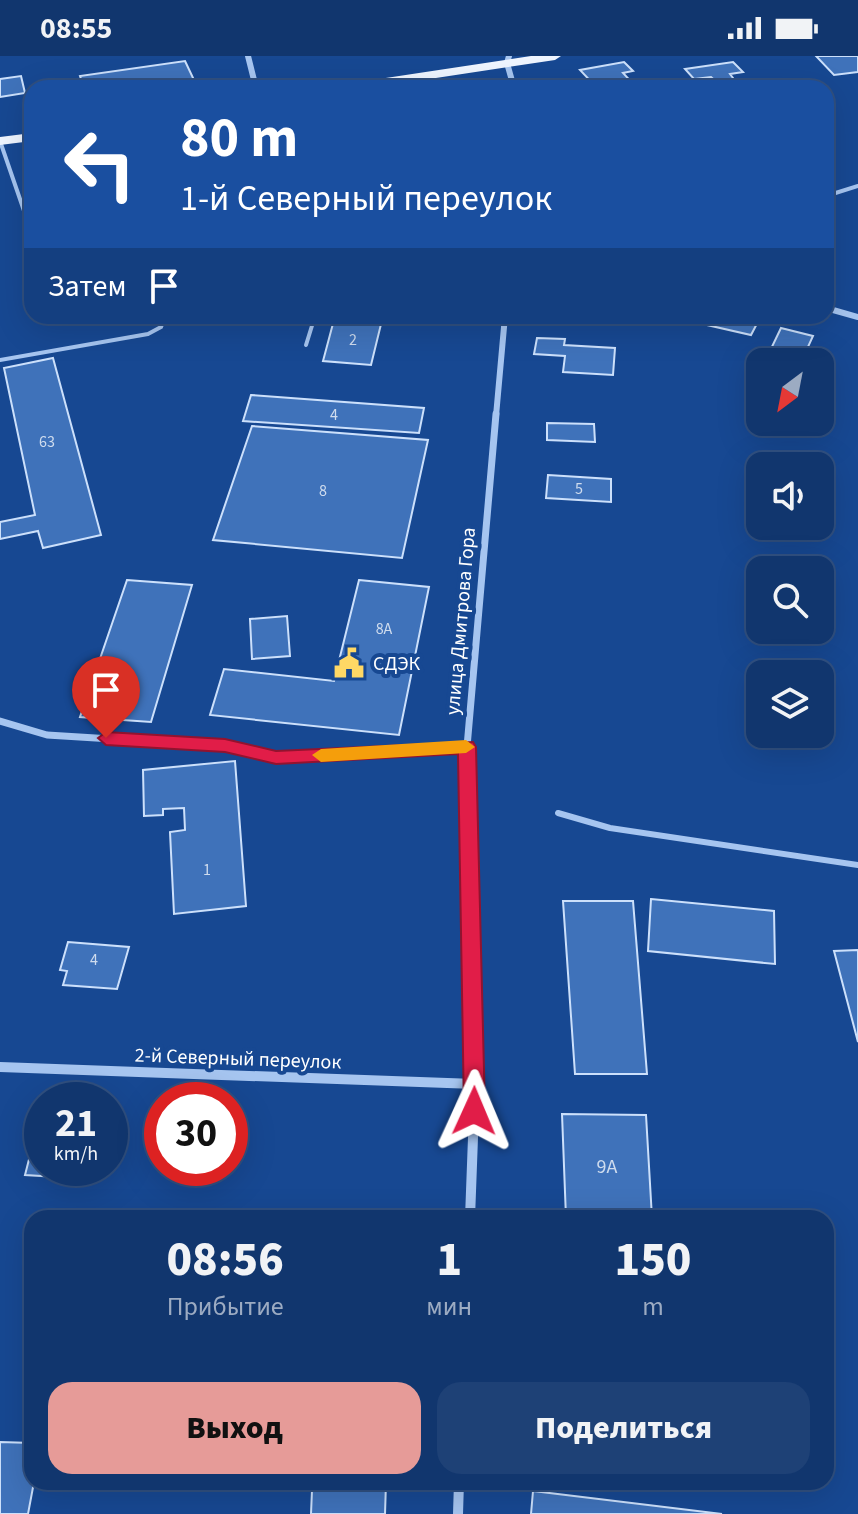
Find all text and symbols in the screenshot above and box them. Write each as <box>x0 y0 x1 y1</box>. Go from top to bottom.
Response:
text: 08:55 <box>40 7 112 50</box>
text: 80 m <box>180 99 298 178</box>
icon: left <box>48 112 152 216</box>
text: 1-й Северный переулок <box>180 173 552 224</box>
icon: arrive <box>142 264 186 308</box>
text: Затем <box>48 265 126 308</box>
house number: 2 <box>349 329 357 351</box>
north arrow <box>746 348 834 436</box>
map controls <box>746 348 834 748</box>
house number: 4 <box>330 404 338 426</box>
house number: 63 <box>39 431 55 453</box>
button: sound <box>746 452 834 540</box>
house number: 5 <box>575 478 583 500</box>
house number: 8 <box>319 480 327 502</box>
street label: улица Дмитрова Гора <box>439 526 483 716</box>
button: search <box>746 556 834 644</box>
house number: 8А <box>376 618 393 640</box>
public building icon: СДЭК <box>332 646 366 680</box>
place label: СДЭК <box>373 650 421 678</box>
pin <box>72 656 140 738</box>
button: layers <box>746 660 834 748</box>
icon: arrive <box>84 668 128 712</box>
house number: 1 <box>203 859 211 881</box>
house number: 4 <box>90 949 98 971</box>
street label: 2-й Северный переулок <box>134 1041 342 1077</box>
position arrow <box>432 1069 516 1153</box>
speed limit sign: 30 <box>144 1082 248 1186</box>
text: 21 <box>55 1095 97 1152</box>
text: km/h <box>54 1140 98 1168</box>
house number: 9А <box>597 1153 618 1181</box>
text: 08:56 <box>166 1226 284 1294</box>
text: 1 <box>436 1226 462 1294</box>
text: 150 <box>615 1226 692 1294</box>
text: Прибытие <box>167 1288 284 1325</box>
text: мин <box>426 1288 472 1325</box>
text: m <box>642 1288 664 1325</box>
button: Выход <box>48 1382 421 1474</box>
button: Поделиться <box>437 1382 810 1474</box>

